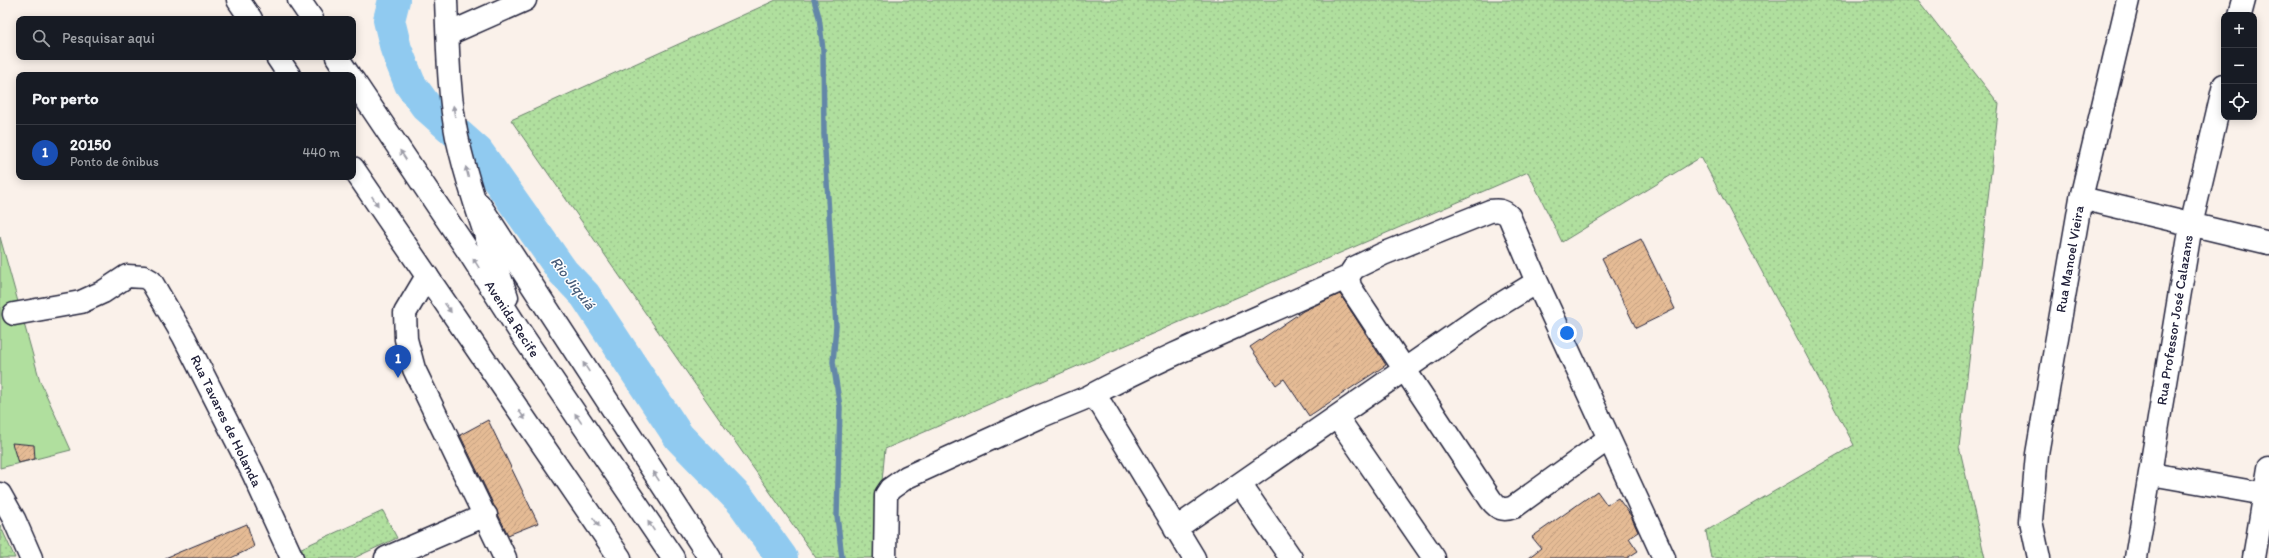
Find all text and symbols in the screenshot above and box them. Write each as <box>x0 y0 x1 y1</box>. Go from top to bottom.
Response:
map controls <box>2221 12 2257 120</box>
button: + <box>2221 12 2257 48</box>
search box <box>16 16 356 60</box>
icon: search <box>30 27 52 49</box>
text: Pesquisar aqui <box>62 29 155 47</box>
button: − <box>2221 48 2257 84</box>
button: locate <box>2221 84 2257 120</box>
text: Por perto <box>32 88 99 108</box>
one-way arrow <box>451 105 457 117</box>
text: 20150 <box>70 136 111 154</box>
text: 1 <box>42 145 48 160</box>
text: 440 m <box>303 145 340 160</box>
one-way arrow <box>399 150 407 160</box>
text: Ponto de ônibus <box>70 154 159 169</box>
one-way arrow <box>463 166 469 178</box>
one-way arrow <box>371 195 379 206</box>
street label: Rua Manoel Vieira <box>2052 203 2088 314</box>
street label: Rua Professor José Calazans <box>2153 234 2197 406</box>
water label: Rio Jiquiá <box>547 253 599 313</box>
one-way arrow <box>472 257 479 269</box>
street label: Avenida Recife <box>481 277 543 361</box>
one-way arrow <box>444 303 452 313</box>
your location <box>1557 323 1577 343</box>
pin: 1 <box>385 345 411 378</box>
street label: Rua Tavares de Holanda <box>187 352 266 490</box>
one-way arrow <box>582 361 589 373</box>
one-way arrow <box>518 410 526 420</box>
one-way arrow <box>574 413 582 423</box>
one-way arrow <box>653 470 660 482</box>
one-way arrow <box>592 517 600 527</box>
one-way arrow <box>647 520 655 531</box>

